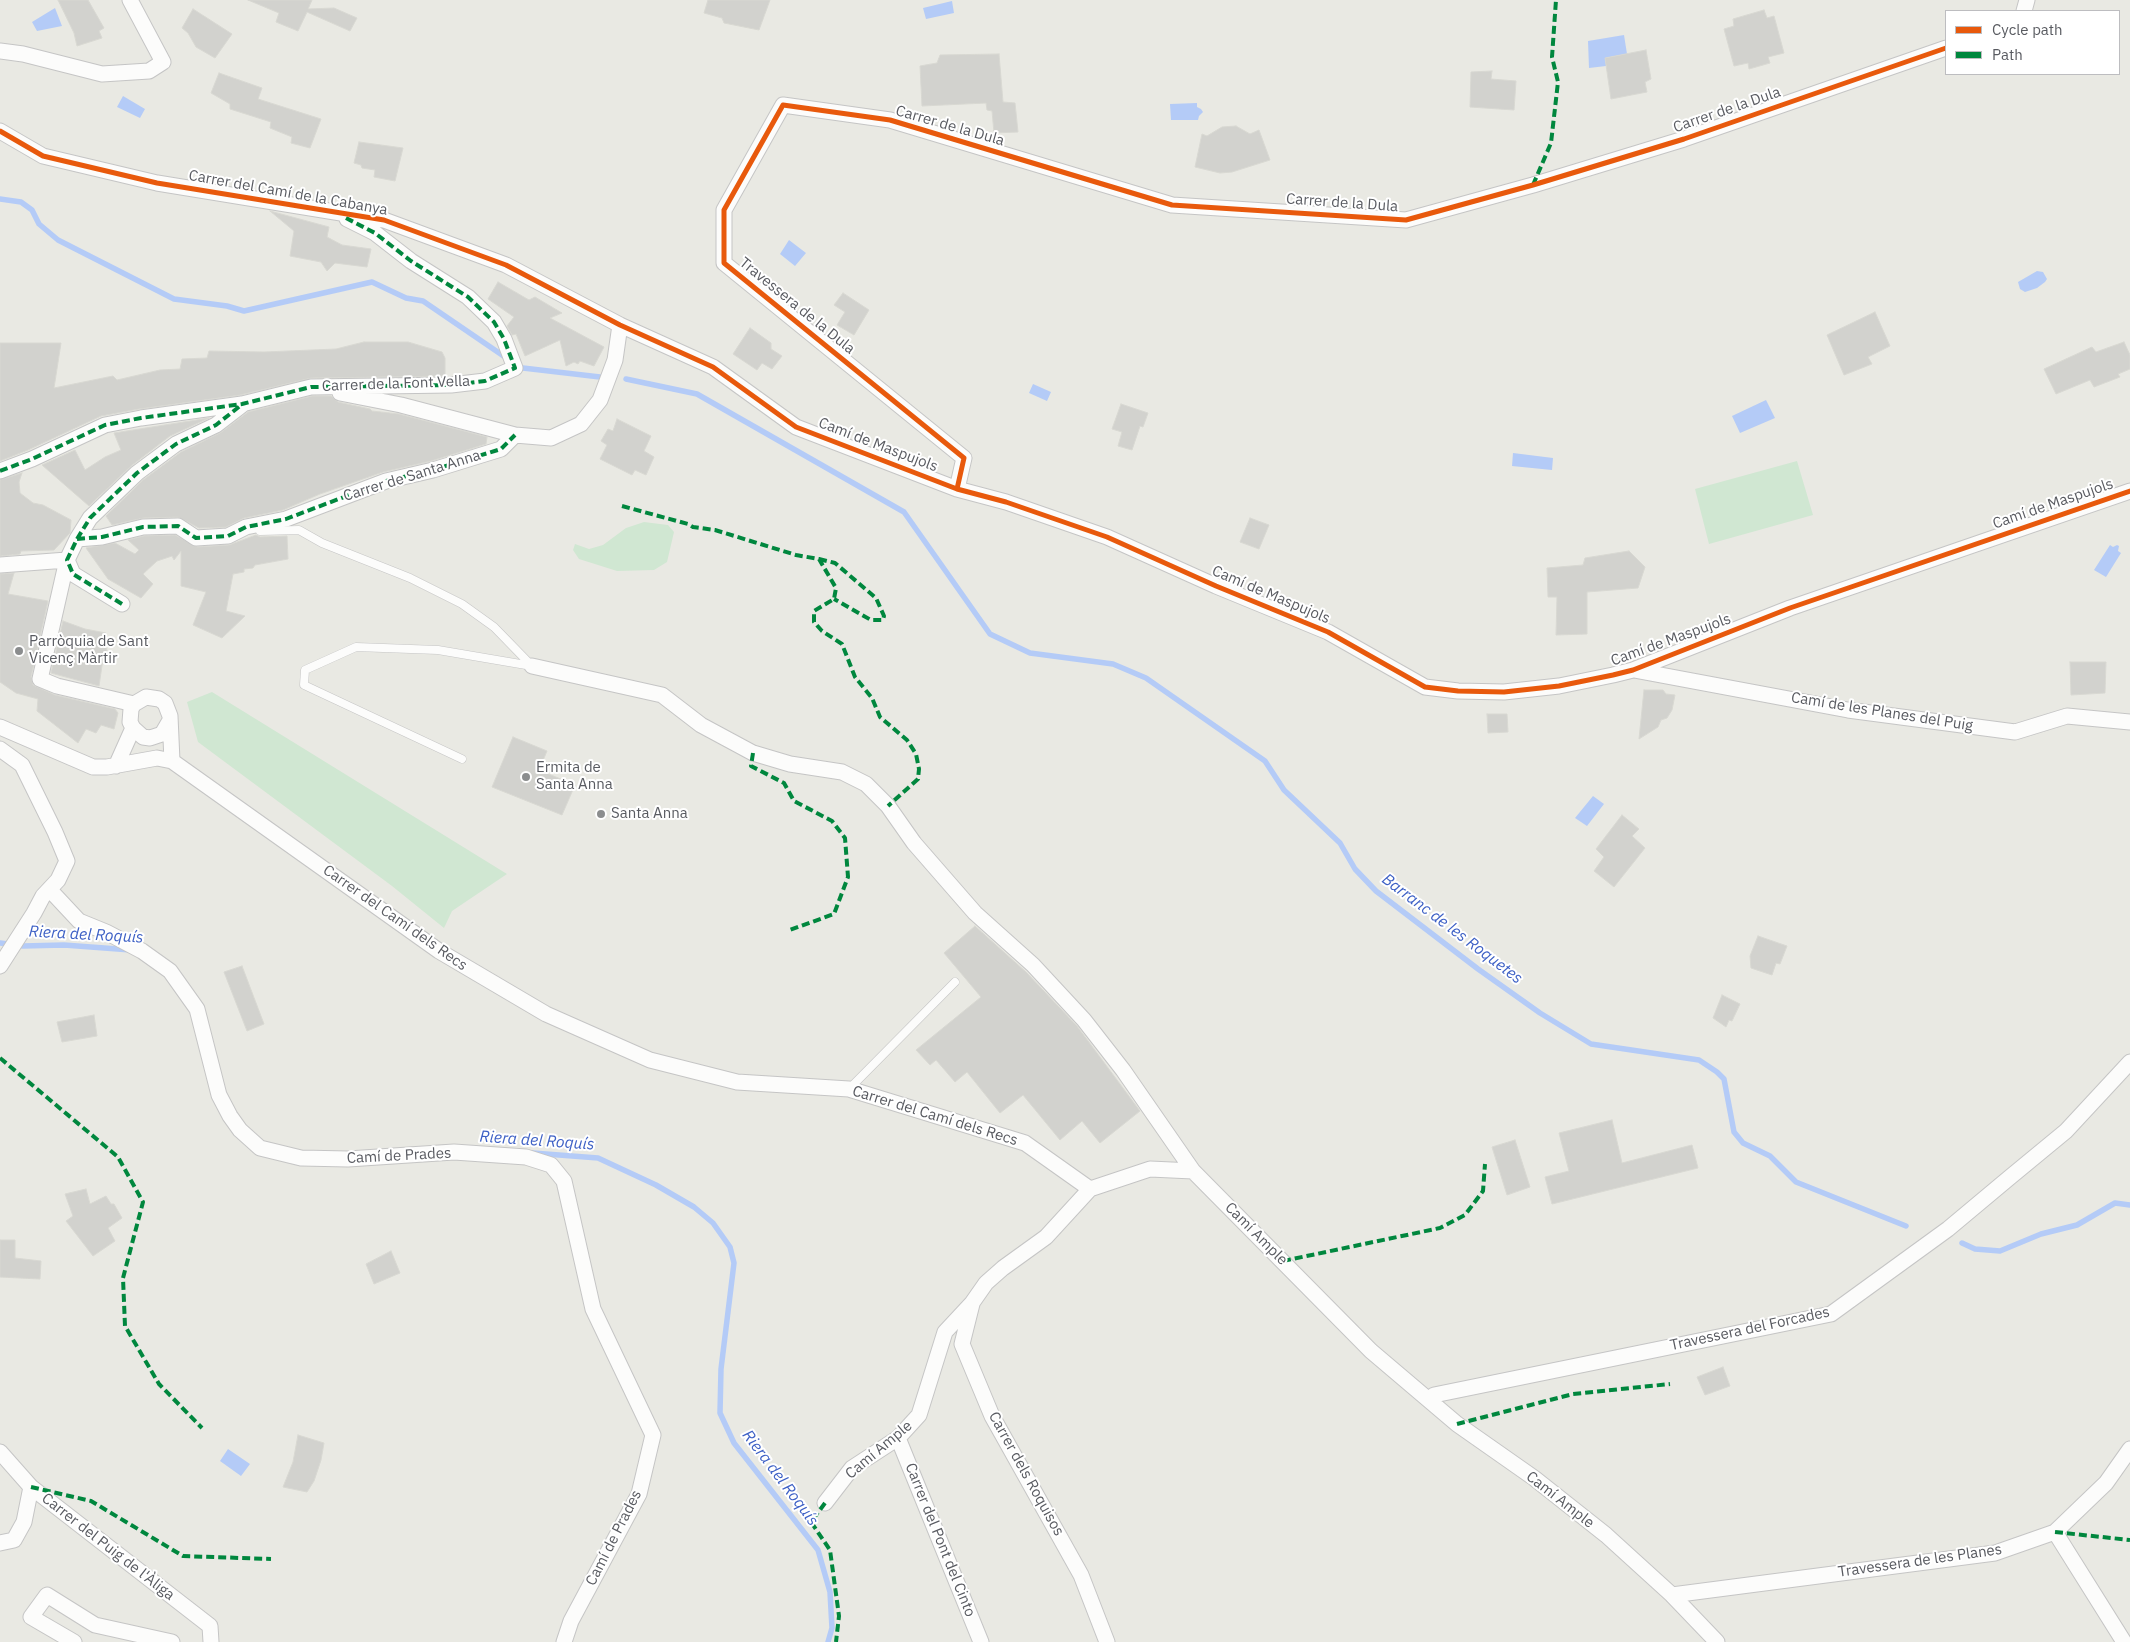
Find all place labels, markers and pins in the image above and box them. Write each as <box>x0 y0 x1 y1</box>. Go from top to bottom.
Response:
place label: Parròquia de Sant Vicenç Màrtir <box>29 633 149 668</box>
marker: Parròquia de Sant Vicenç Màrtir <box>13 645 25 657</box>
place label: Ermita de Santa Anna <box>536 759 613 794</box>
marker: Ermita de Santa Anna <box>520 771 532 783</box>
place label: Santa Anna <box>611 805 688 823</box>
marker: Santa Anna <box>595 808 607 820</box>

